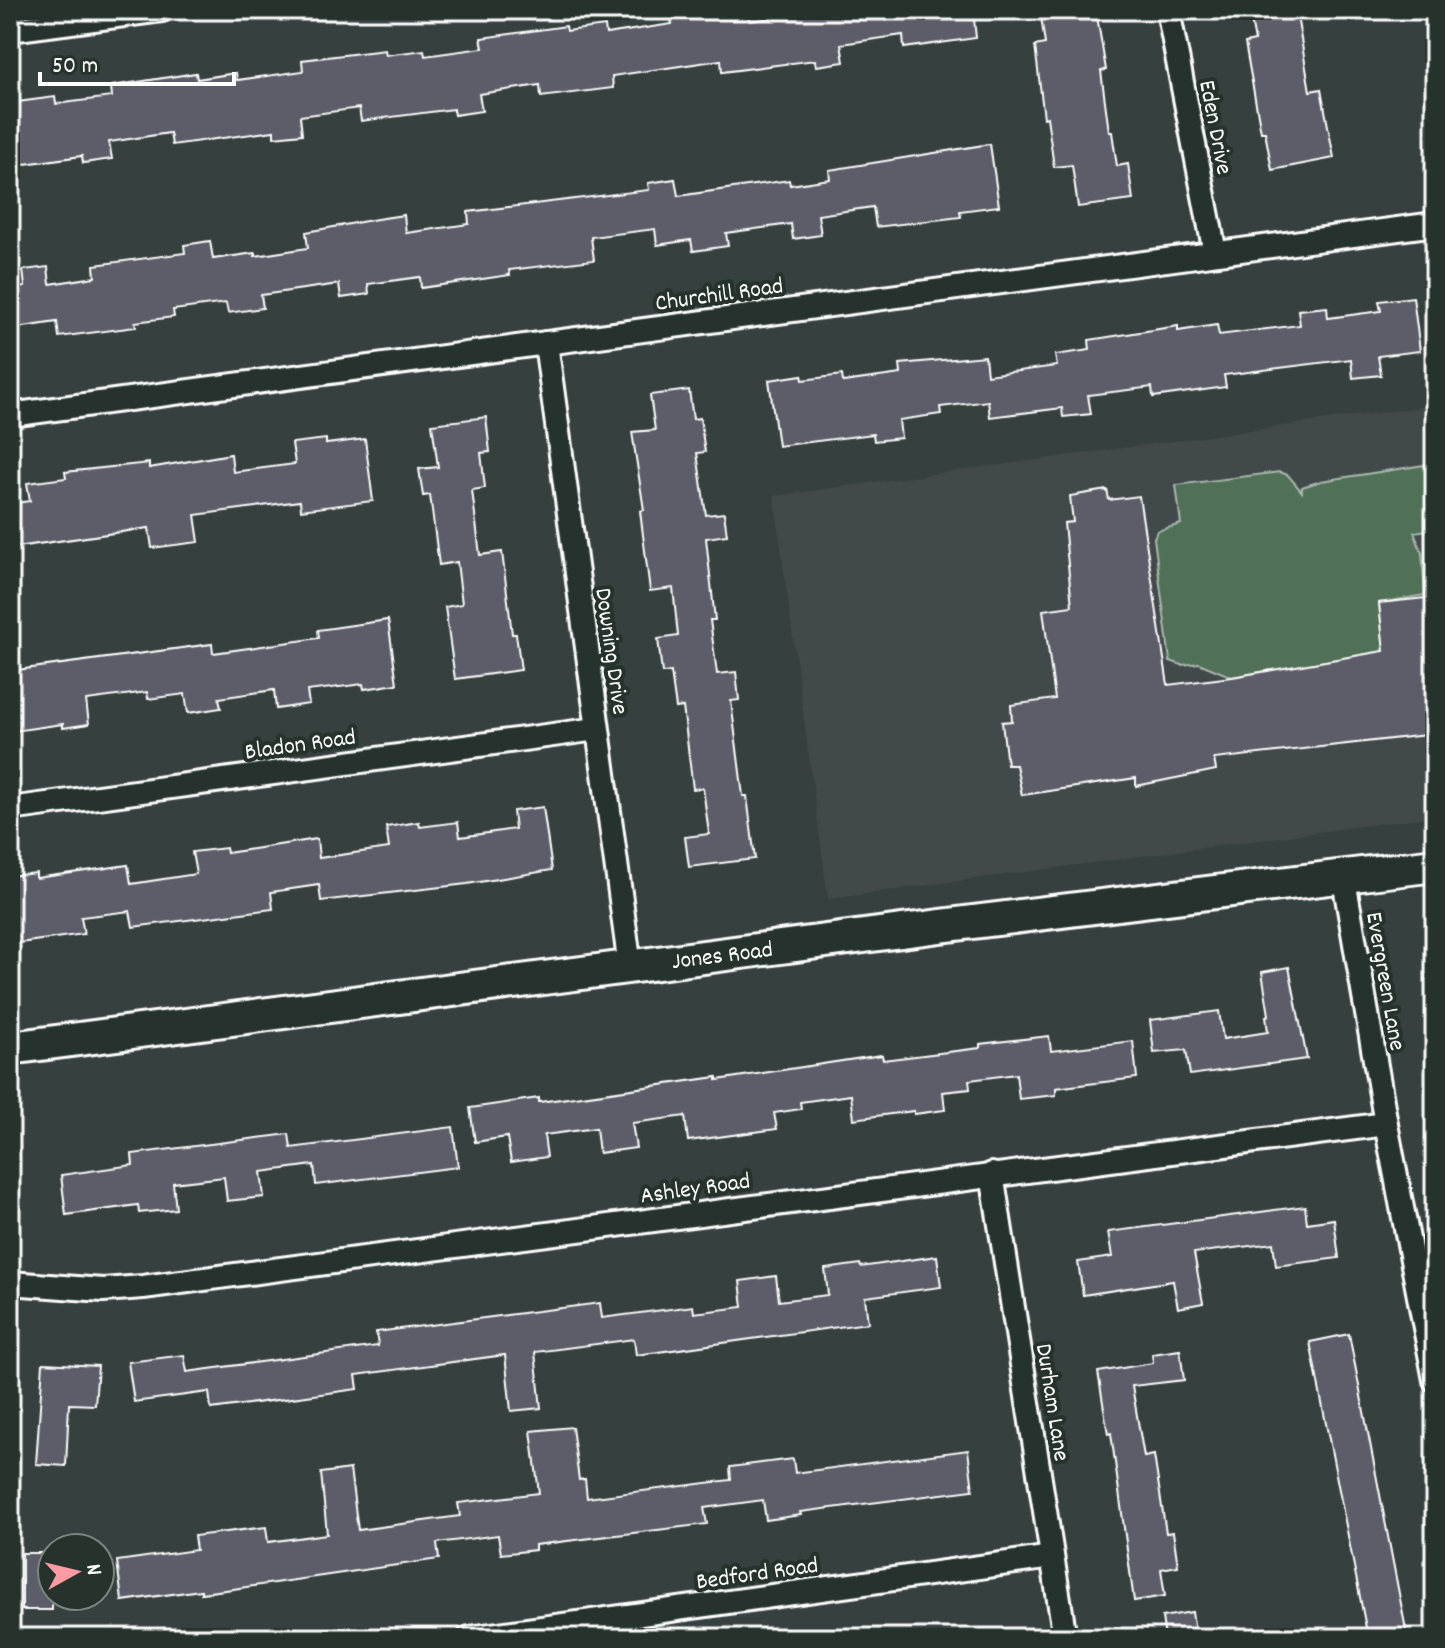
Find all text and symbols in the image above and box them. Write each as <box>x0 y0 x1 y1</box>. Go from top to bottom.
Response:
scale bar <box>40 36 234 86</box>
text: 50 m <box>52 50 98 84</box>
street label: Eden Drive <box>1188 77 1240 178</box>
street label: Churchill Road <box>653 270 786 322</box>
street label: Downing Drive <box>584 586 636 717</box>
street label: Bladon Road <box>243 721 358 771</box>
street label: Evergreen Lane <box>1355 910 1413 1054</box>
street label: Jones Road <box>670 934 775 980</box>
street label: Ashley Road <box>638 1165 753 1215</box>
street label: Durham Lane <box>1025 1341 1077 1464</box>
north arrow <box>36 1532 116 1612</box>
street label: Bedford Road <box>694 1550 821 1600</box>
text: N <box>76 1562 108 1577</box>

